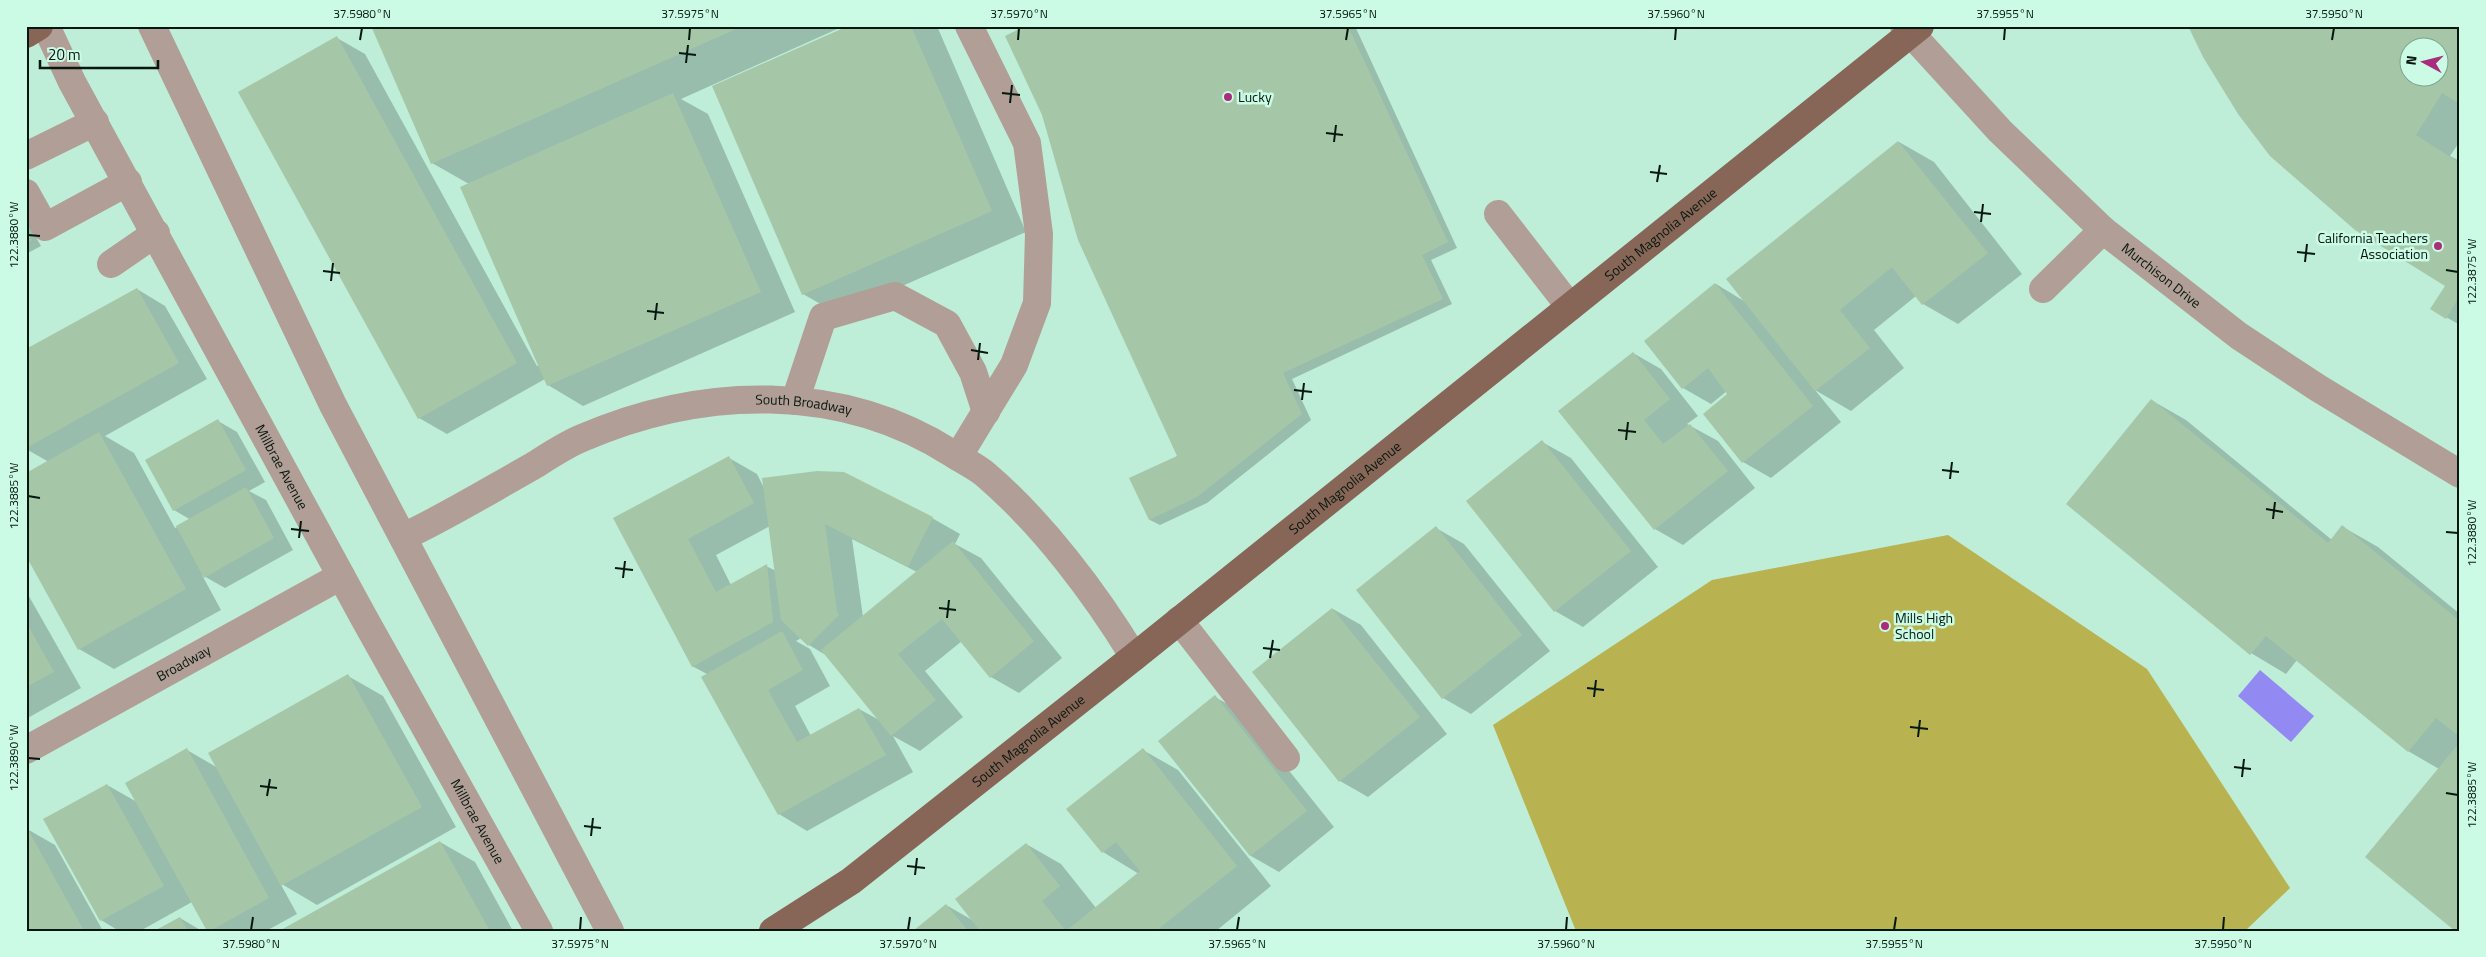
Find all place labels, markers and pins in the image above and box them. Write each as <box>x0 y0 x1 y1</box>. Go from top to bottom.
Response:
place label: Lucky <box>1238 86 1272 107</box>
marker: Lucky <box>1222 91 1234 103</box>
place label: California Teachers Association <box>2317 227 2428 264</box>
marker: California Teachers Association <box>2432 240 2444 252</box>
place label: Mills High School <box>1895 607 1953 644</box>
marker: Mills High School <box>1879 620 1891 632</box>

